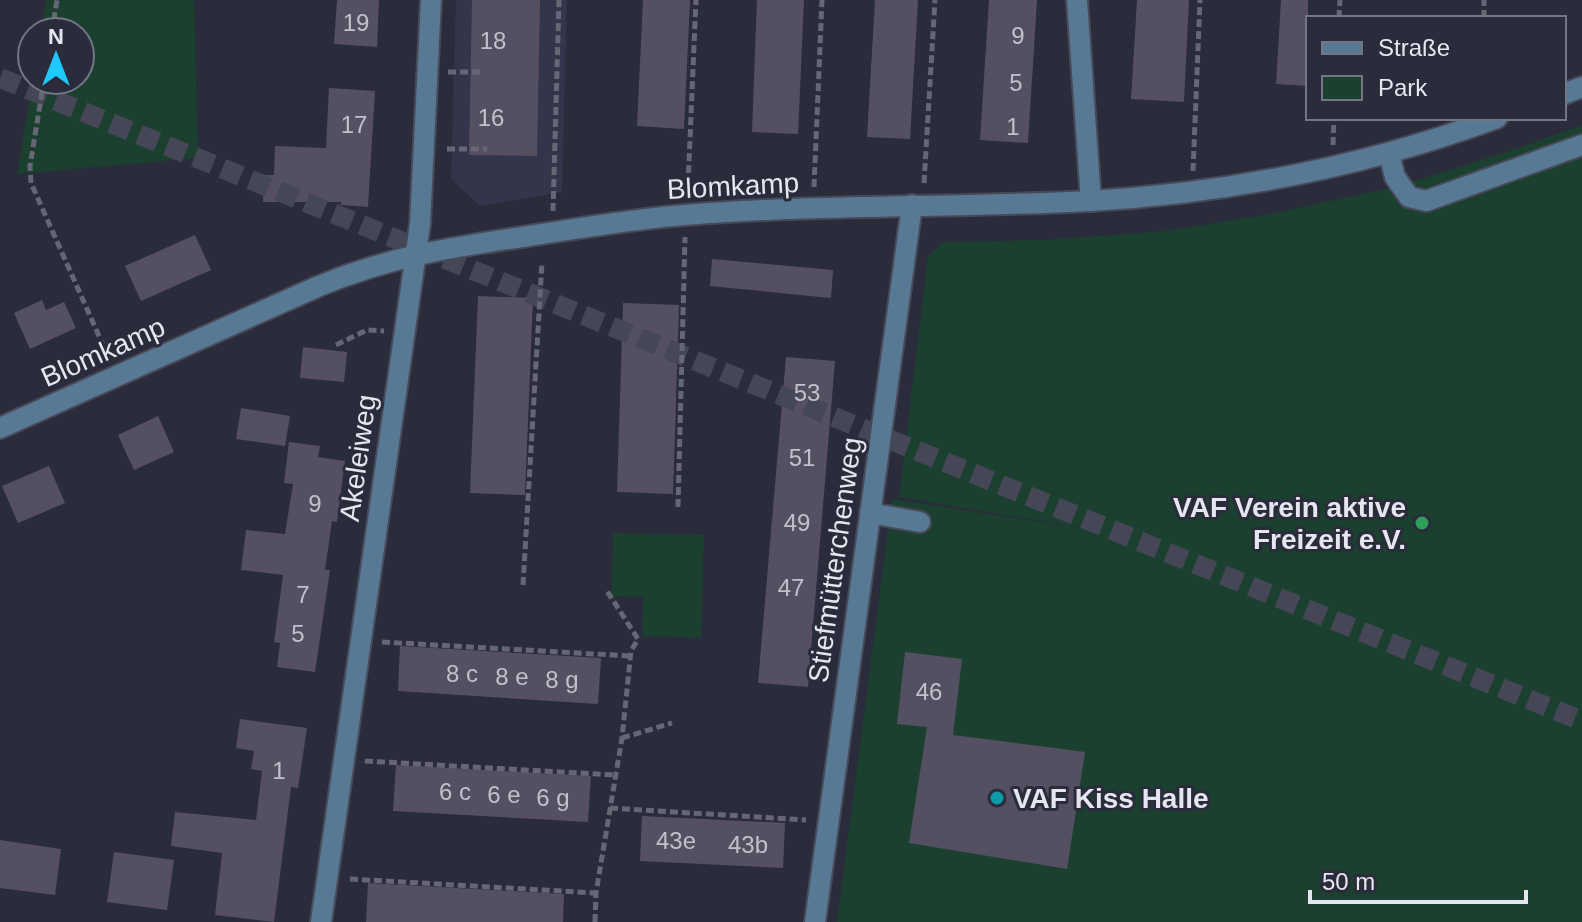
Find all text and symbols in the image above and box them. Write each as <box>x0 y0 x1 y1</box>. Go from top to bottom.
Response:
house number: 19 <box>343 9 369 36</box>
north arrow <box>16 16 96 96</box>
legend <box>1306 16 1566 120</box>
house number: 9 <box>1011 22 1025 49</box>
text: N <box>48 24 64 49</box>
house number: 18 <box>480 27 506 54</box>
text: Straße <box>1378 34 1450 61</box>
house number: 5 <box>1009 69 1023 96</box>
text: Park <box>1378 74 1428 101</box>
house number: 16 <box>478 104 504 131</box>
house number: 17 <box>341 111 367 138</box>
house number: 1 <box>1006 113 1020 140</box>
street label: Blomkamp <box>666 167 800 205</box>
street label: Blomkamp <box>36 311 170 393</box>
house number: 53 <box>794 379 820 406</box>
street label: Akeleiweg <box>334 393 382 523</box>
street label: Stiefmütterchenweg <box>802 435 868 685</box>
house number: 51 <box>789 444 815 471</box>
house number: 9 <box>308 490 322 517</box>
place label: VAF Verein aktive Freizeit e.V. <box>1173 492 1406 555</box>
house number: 49 <box>784 509 810 536</box>
marker: VAF Verein aktive Freizeit e.V. <box>1413 514 1431 532</box>
house number: 47 <box>778 574 804 601</box>
house number: 7 <box>296 581 310 608</box>
house number: 5 <box>291 620 305 647</box>
house number: 8 c <box>446 660 478 687</box>
house number: 8 e <box>495 663 529 690</box>
house number: 8 g <box>545 666 579 693</box>
house number: 46 <box>916 678 942 705</box>
house number: 1 <box>272 757 286 784</box>
house number: 6 c <box>439 778 471 805</box>
house number: 6 e <box>487 781 521 808</box>
place label: VAF Kiss Halle <box>1013 783 1209 814</box>
house number: 6 g <box>536 784 570 811</box>
marker: VAF Kiss Halle <box>988 789 1006 807</box>
house number: 43e <box>656 827 696 854</box>
house number: 43b <box>728 831 768 858</box>
scale bar <box>1310 854 1526 904</box>
text: 50 m <box>1322 868 1375 895</box>

